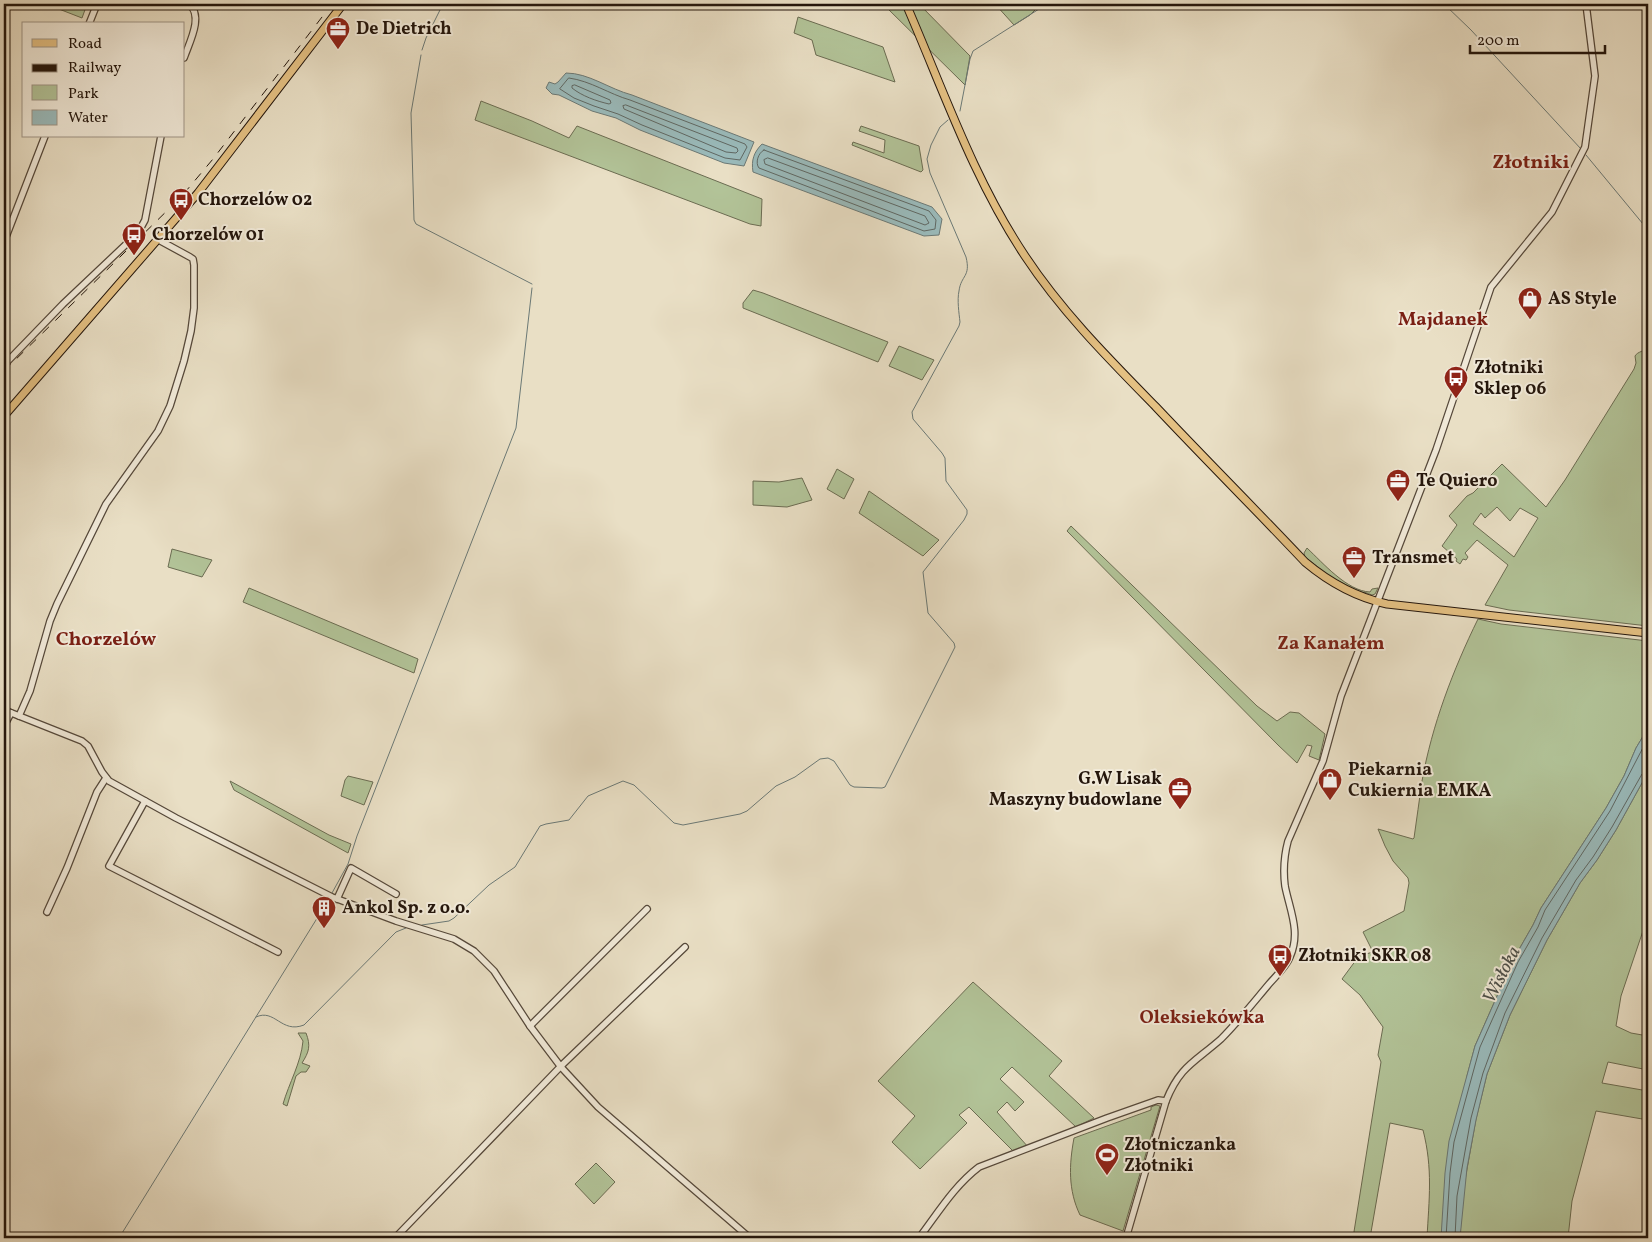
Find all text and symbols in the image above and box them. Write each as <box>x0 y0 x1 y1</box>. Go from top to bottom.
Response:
office icon: De Dietrich <box>325 16 351 50</box>
place label: De Dietrich <box>356 17 452 42</box>
legend <box>22 22 185 138</box>
scale bar <box>1470 22 1604 54</box>
text: 200 m <box>1477 31 1520 52</box>
text: Road <box>68 34 102 55</box>
text: Railway <box>68 58 121 79</box>
text: Park <box>68 84 99 105</box>
text: Water <box>68 108 108 129</box>
district label: Złotniki <box>1492 149 1570 177</box>
bus stop icon: Chorzelów 02 <box>168 187 194 221</box>
place label: Chorzelów 02 <box>198 188 312 213</box>
bus stop icon: Chorzelów 01 <box>121 222 147 256</box>
place label: Chorzelów 01 <box>152 223 264 248</box>
shop icon: AS Style <box>1517 286 1543 320</box>
place label: AS Style <box>1548 287 1617 312</box>
district label: Majdanek <box>1398 307 1488 333</box>
place label: Złotniki Sklep 06 <box>1474 356 1546 402</box>
bus stop icon: Złotniki Sklep 06 <box>1443 365 1469 399</box>
office icon: Te Quiero <box>1385 468 1411 502</box>
place label: Te Quiero <box>1416 469 1498 494</box>
office icon: Transmet <box>1341 545 1367 579</box>
place label: Transmet <box>1372 546 1454 571</box>
district label: Chorzelów <box>56 626 157 654</box>
district label: Za Kanałem <box>1277 631 1385 657</box>
place label: Piekarnia Cukiernia EMKA <box>1348 758 1492 804</box>
place label: G.W Lisak Maszyny budowlane <box>989 767 1162 813</box>
shop icon: Piekarnia Cukiernia EMKA <box>1317 767 1343 801</box>
office icon: G.W Lisak Maszyny budowlane <box>1167 776 1193 810</box>
building icon: Ankol Sp. z o.o. <box>311 895 337 929</box>
place label: Ankol Sp. z o.o. <box>342 896 470 921</box>
water label: Wisłoka <box>1477 942 1527 1008</box>
bus stop icon: Złotniki SKR 08 <box>1267 943 1293 977</box>
place label: Złotniki SKR 08 <box>1298 944 1431 969</box>
district label: Oleksiekówka <box>1139 1005 1265 1031</box>
place label: Złotniczanka Złotniki <box>1124 1133 1236 1179</box>
sports icon: Złotniczanka Złotniki <box>1094 1142 1120 1176</box>

